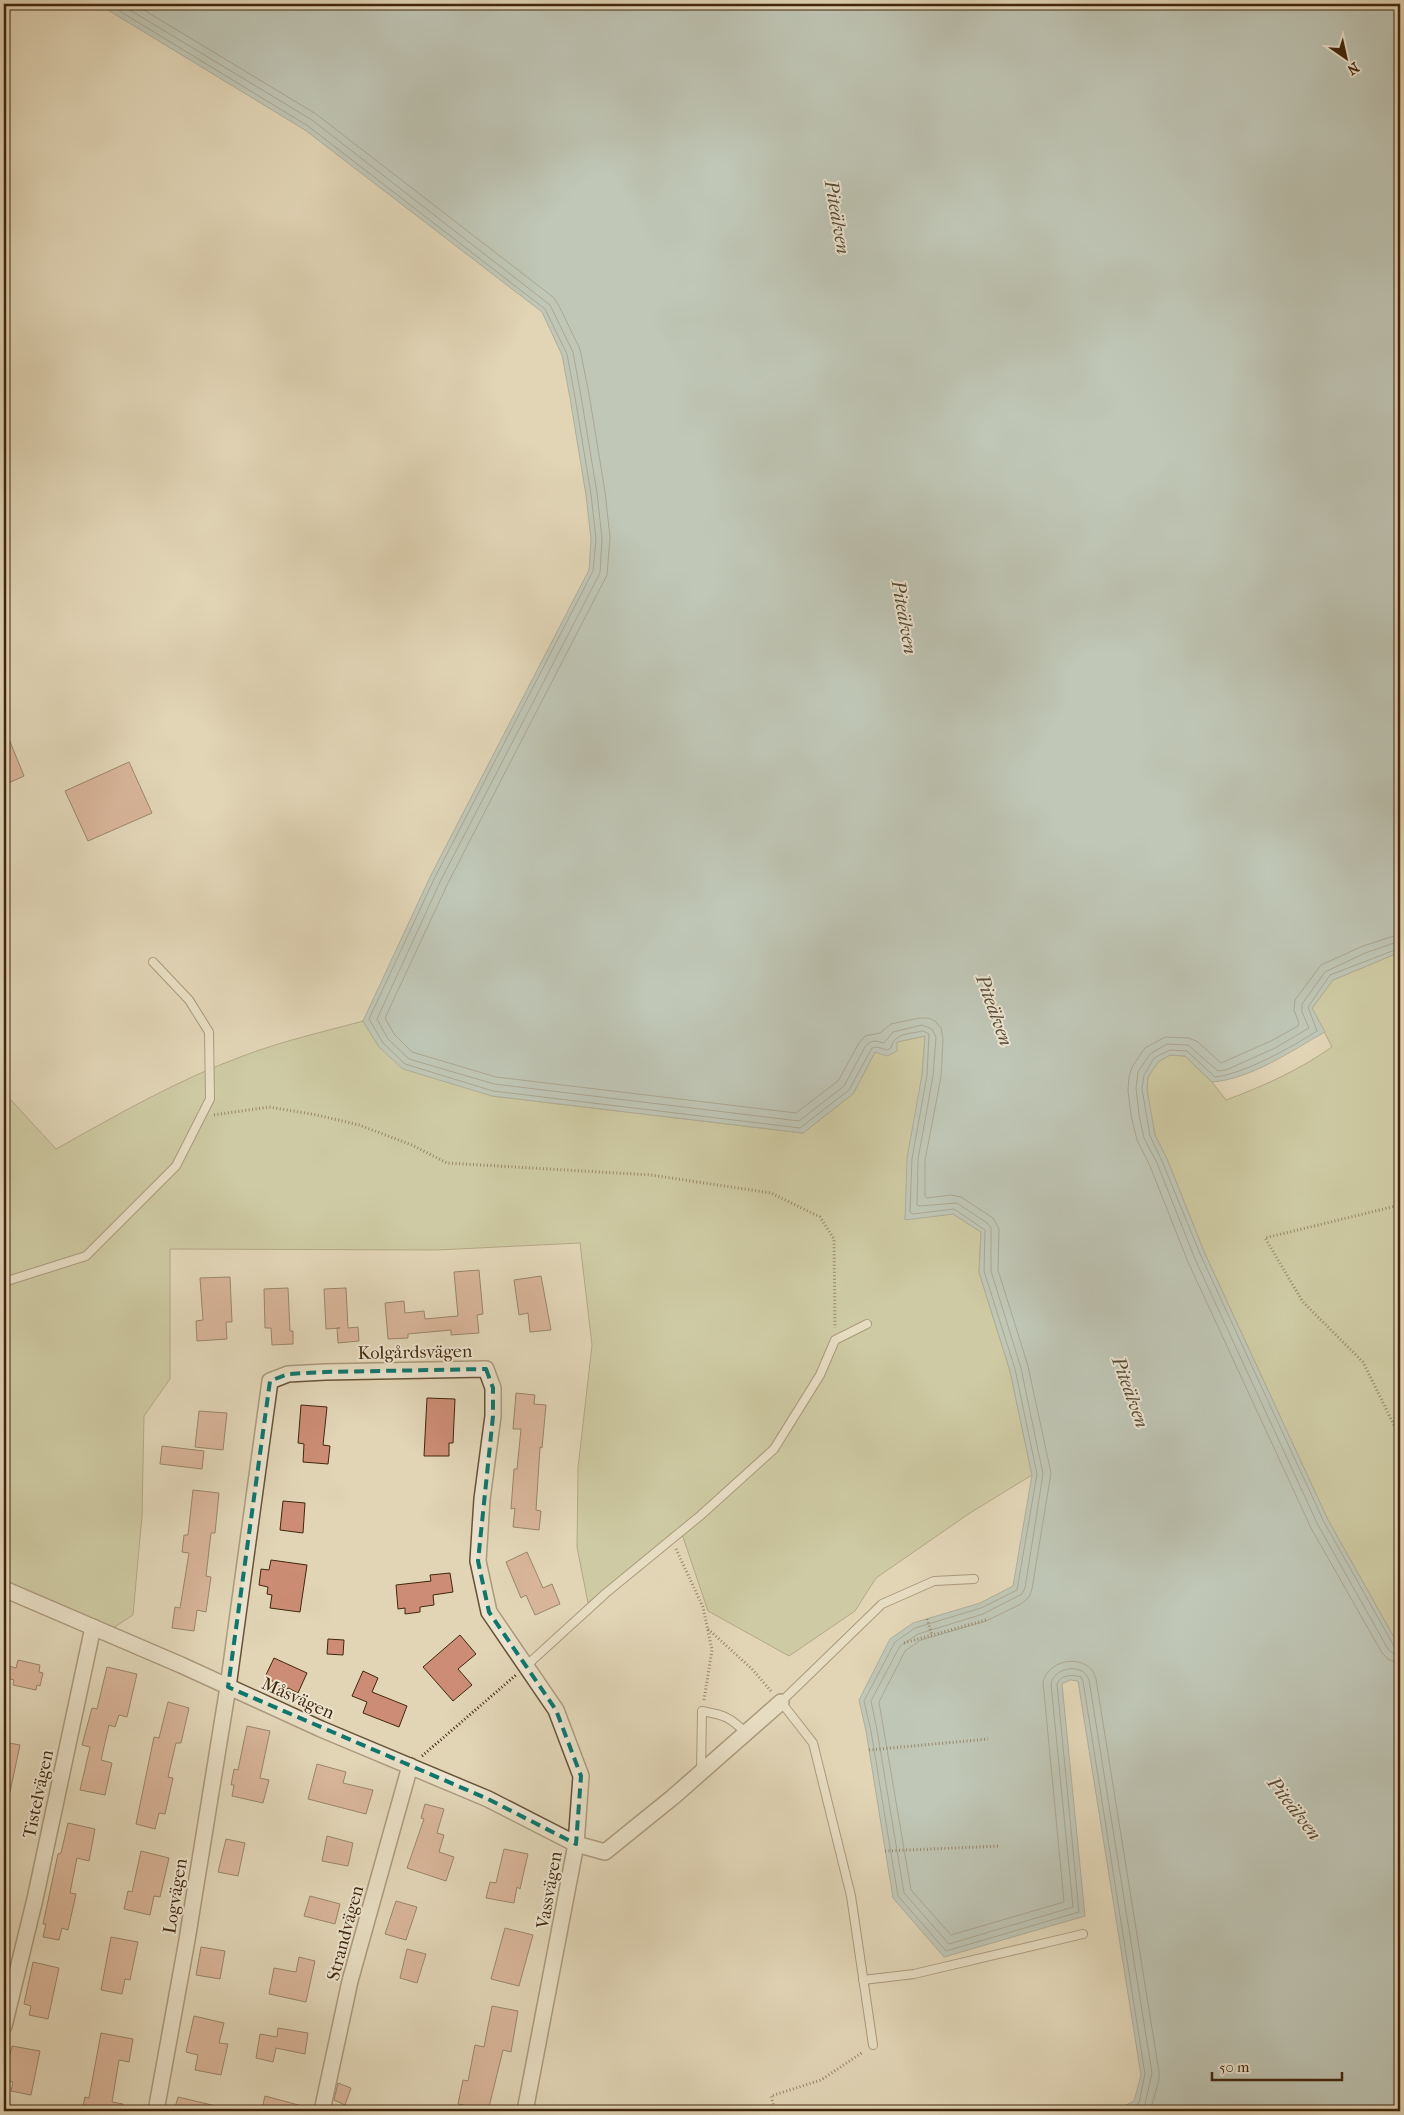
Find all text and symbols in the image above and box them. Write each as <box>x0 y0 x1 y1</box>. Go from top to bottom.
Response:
north arrow <box>1322 32 1372 82</box>
text: N <box>1344 58 1362 79</box>
water label: Piteälven <box>820 178 854 256</box>
water label: Piteälven <box>887 578 921 656</box>
water label: Piteälven <box>971 971 1017 1049</box>
street label: Kolgårdsvägen <box>358 1341 473 1364</box>
water label: Piteälven <box>1107 1353 1153 1431</box>
street label: Måsvägen <box>258 1673 338 1724</box>
street label: Tistelvägen <box>19 1747 58 1840</box>
water label: Piteälven <box>1262 1772 1326 1845</box>
street label: Vassvägen <box>532 1849 567 1931</box>
street label: Logvägen <box>159 1856 192 1935</box>
street label: Strandvägen <box>323 1883 368 1983</box>
scale bar <box>1212 2050 1342 2082</box>
text: 50 m <box>1219 2058 1250 2076</box>

